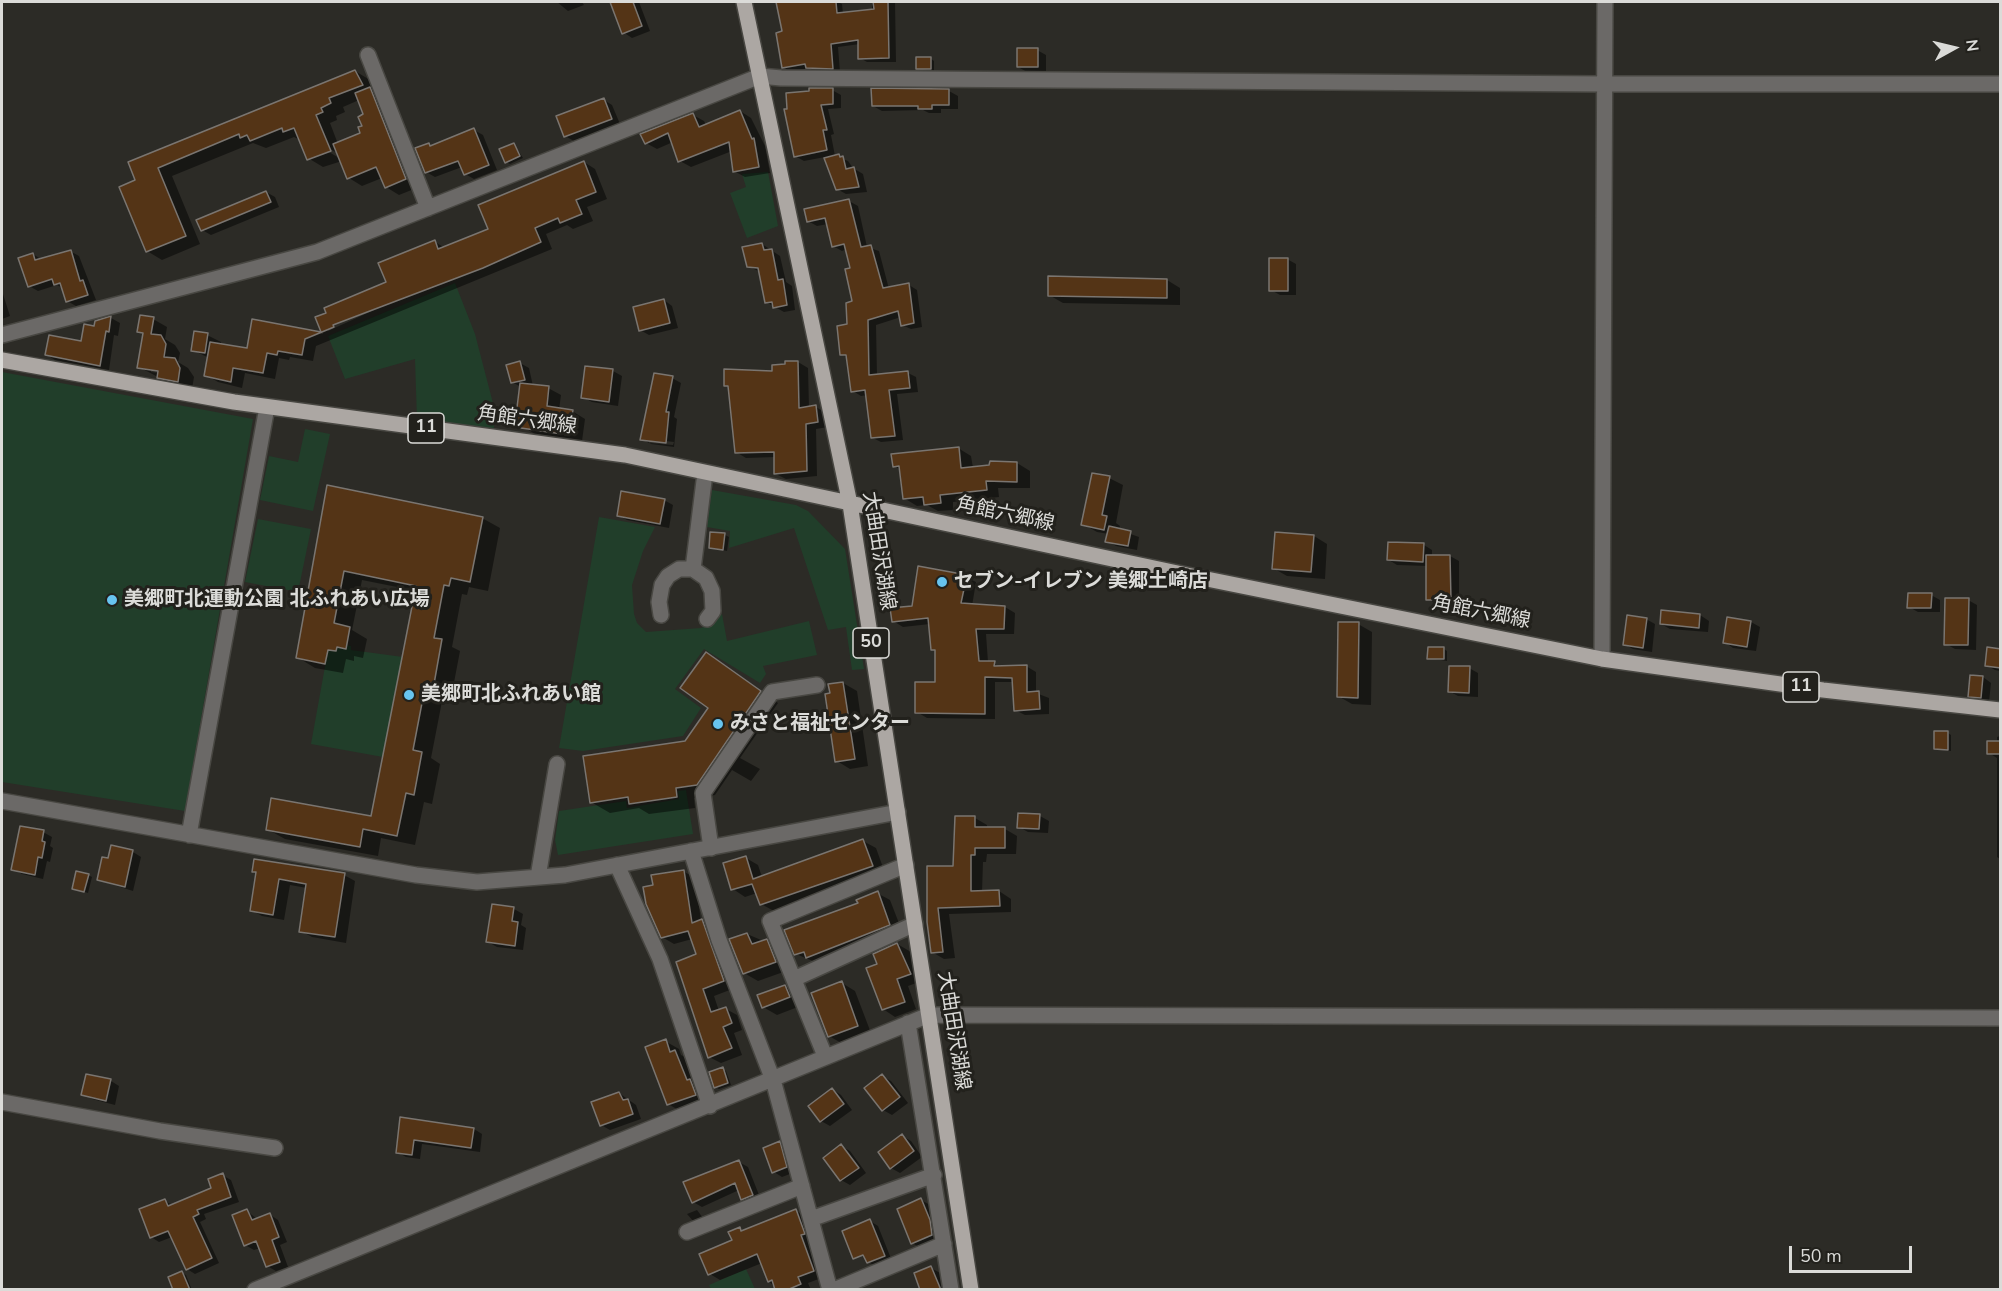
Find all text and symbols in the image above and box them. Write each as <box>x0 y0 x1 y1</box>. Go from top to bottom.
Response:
north arrow <box>1924 18 1984 78</box>
text: N <box>1960 38 1984 53</box>
street label: 角館六郷線 <box>476 402 578 440</box>
road number: 11 <box>408 413 444 443</box>
street label: 大曲田沢湖線 <box>857 490 899 612</box>
street label: 角館六郷線 <box>954 493 1056 537</box>
place label: セブン-イレブン 美郷土崎店 <box>954 570 1208 594</box>
marker: セブン-イレブン 美郷土崎店 <box>935 575 949 589</box>
place label: 美郷町北運動公園 北ふれあい広場 <box>124 588 429 612</box>
street label: 角館六郷線 <box>1430 592 1532 634</box>
marker: 美郷町北運動公園 北ふれあい広場 <box>105 593 119 607</box>
road number: 50 <box>853 628 889 658</box>
road number: 11 <box>1783 672 1819 702</box>
place label: 美郷町北ふれあい館 <box>421 683 601 707</box>
marker: 美郷町北ふれあい館 <box>402 688 416 702</box>
place label: みさと福祉センター <box>730 712 910 736</box>
marker: みさと福祉センター <box>711 717 725 731</box>
street label: 大曲田沢湖線 <box>932 970 974 1092</box>
scale bar <box>1792 1234 1915 1272</box>
text: 50 m <box>1800 1244 1842 1268</box>

